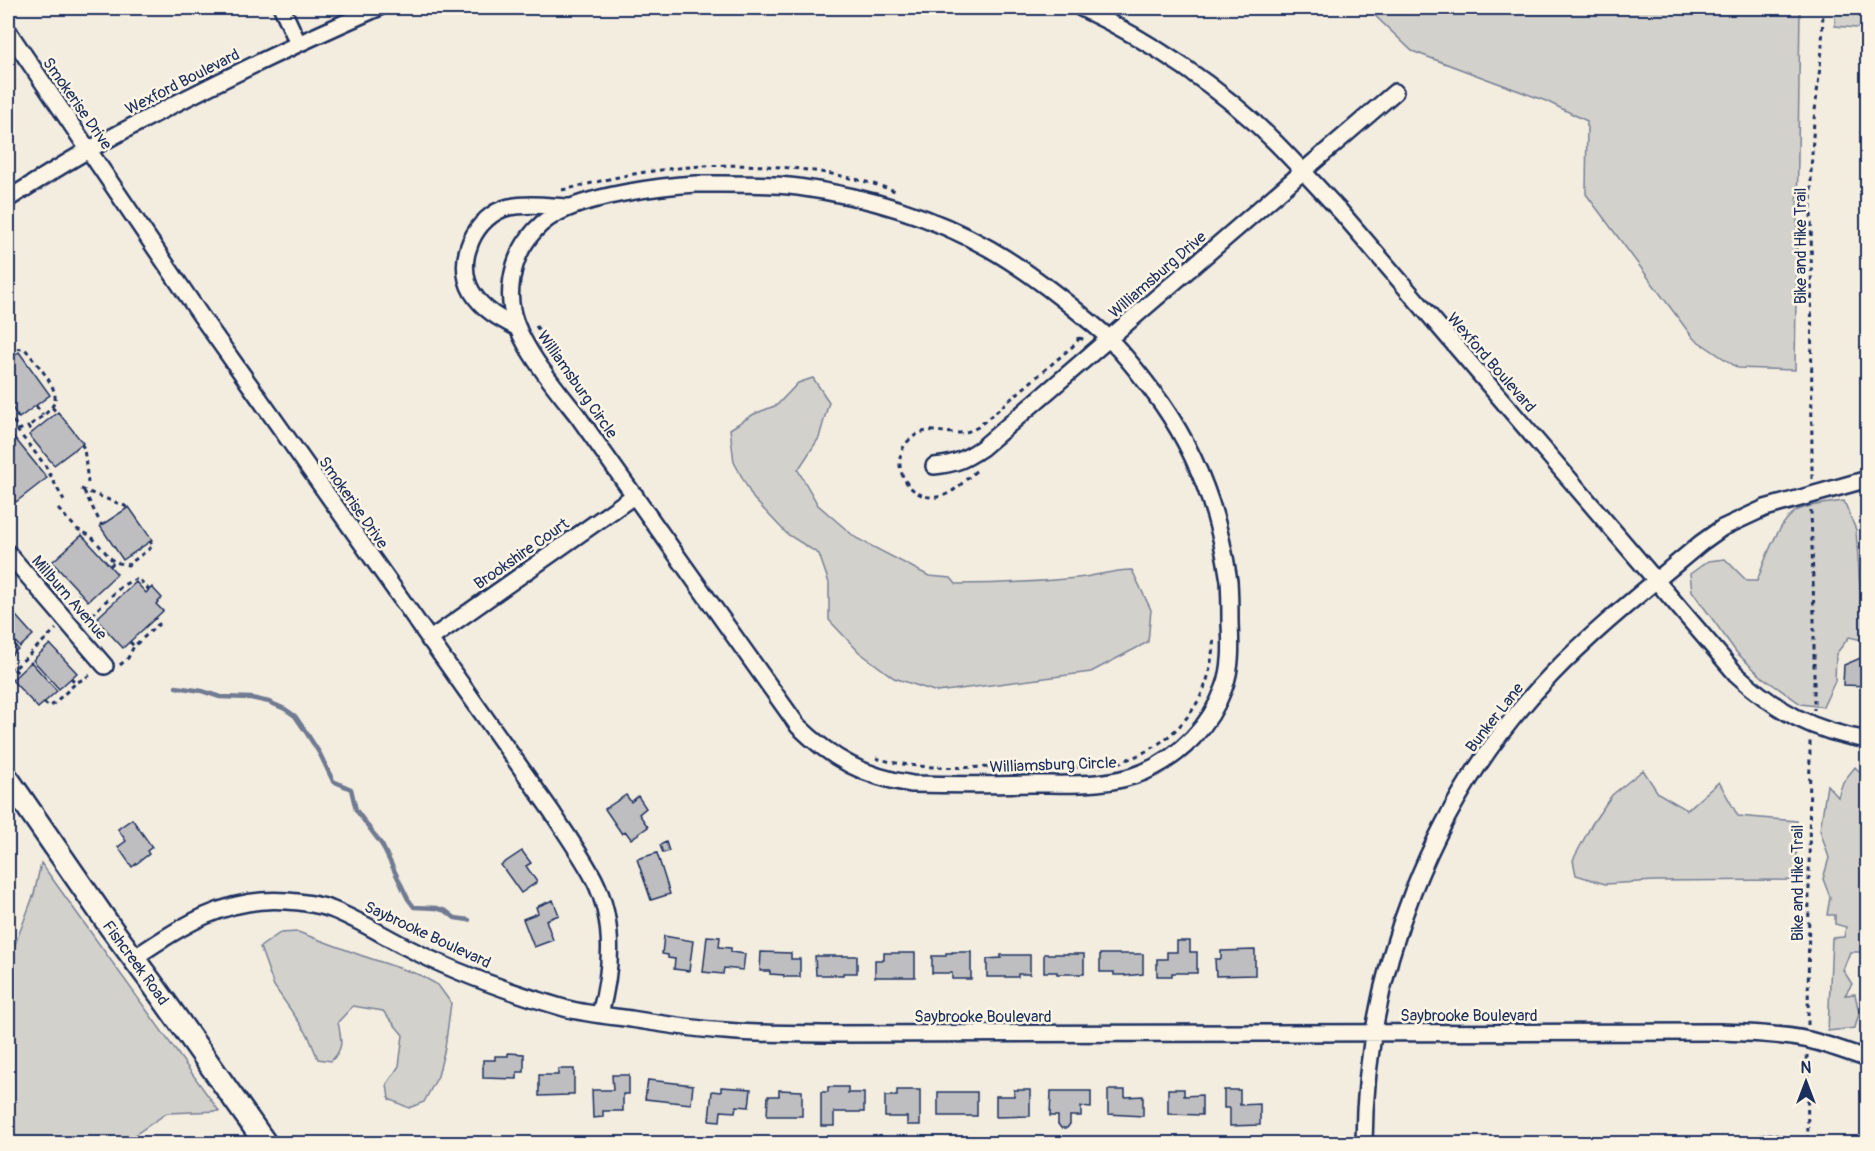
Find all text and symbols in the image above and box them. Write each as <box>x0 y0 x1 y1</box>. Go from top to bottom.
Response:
street label: Wexford Boulevard <box>122 44 243 119</box>
street label: Smokerise Drive <box>38 54 116 154</box>
street label: Bike and Hike Trail <box>1791 188 1811 304</box>
street label: Williamsburg Drive <box>1105 227 1211 323</box>
street label: Wexford Boulevard <box>1442 309 1540 417</box>
street label: Williamsburg Circle <box>533 327 622 442</box>
street label: Smokerise Drive <box>314 453 392 553</box>
street label: Brookshire Court <box>470 513 573 594</box>
street label: Millburn Avenue <box>27 551 111 644</box>
street label: Bunker Lane <box>1461 679 1528 756</box>
street label: Williamsburg Circle <box>989 753 1117 777</box>
street label: Bike and Hike Trail <box>1788 825 1808 941</box>
street label: Saybrooke Boulevard <box>361 897 494 973</box>
street label: Fishcreek Road <box>98 917 173 1009</box>
street label: Saybrooke Boulevard <box>1400 1006 1538 1026</box>
street label: Saybrooke Boulevard <box>914 1007 1052 1027</box>
north arrow <box>1776 1052 1836 1112</box>
text: N <box>1801 1058 1812 1078</box>

